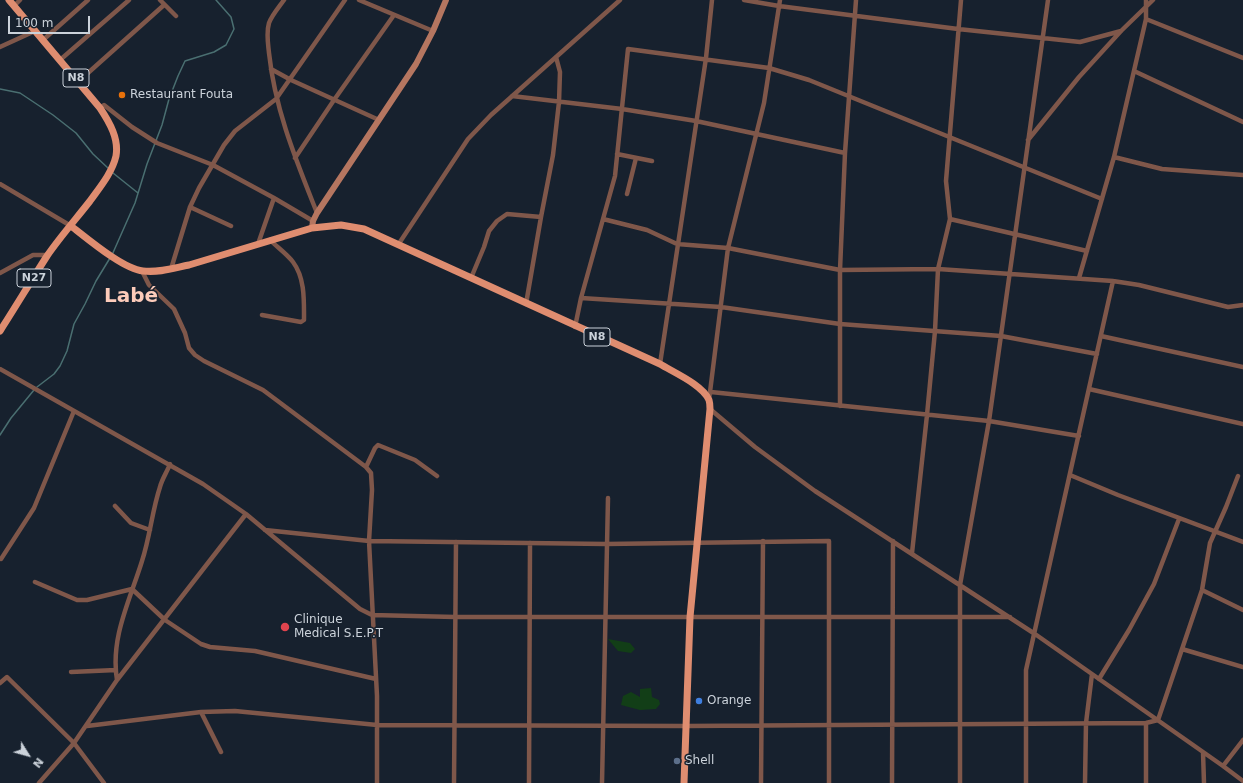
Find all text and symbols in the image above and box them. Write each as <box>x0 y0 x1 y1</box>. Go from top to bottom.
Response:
scale bar <box>10 8 92 34</box>
text: 100 m <box>15 16 53 30</box>
road number: N8 <box>63 69 89 87</box>
place label: Restaurant Fouta <box>130 88 233 102</box>
marker: Restaurant Fouta <box>117 90 127 100</box>
road number: N27 <box>17 269 51 287</box>
district label: Labé <box>104 285 158 309</box>
road number: N8 <box>584 328 610 346</box>
place label: Clinique Medical S.E.P.T <box>294 613 383 641</box>
marker: Clinique Medical S.E.P.T <box>279 621 291 633</box>
place label: Orange <box>707 694 751 708</box>
marker: Orange <box>694 696 704 706</box>
north arrow <box>8 735 48 775</box>
place label: Shell <box>685 754 714 768</box>
text: N <box>30 755 46 770</box>
marker: Shell <box>672 756 682 766</box>

